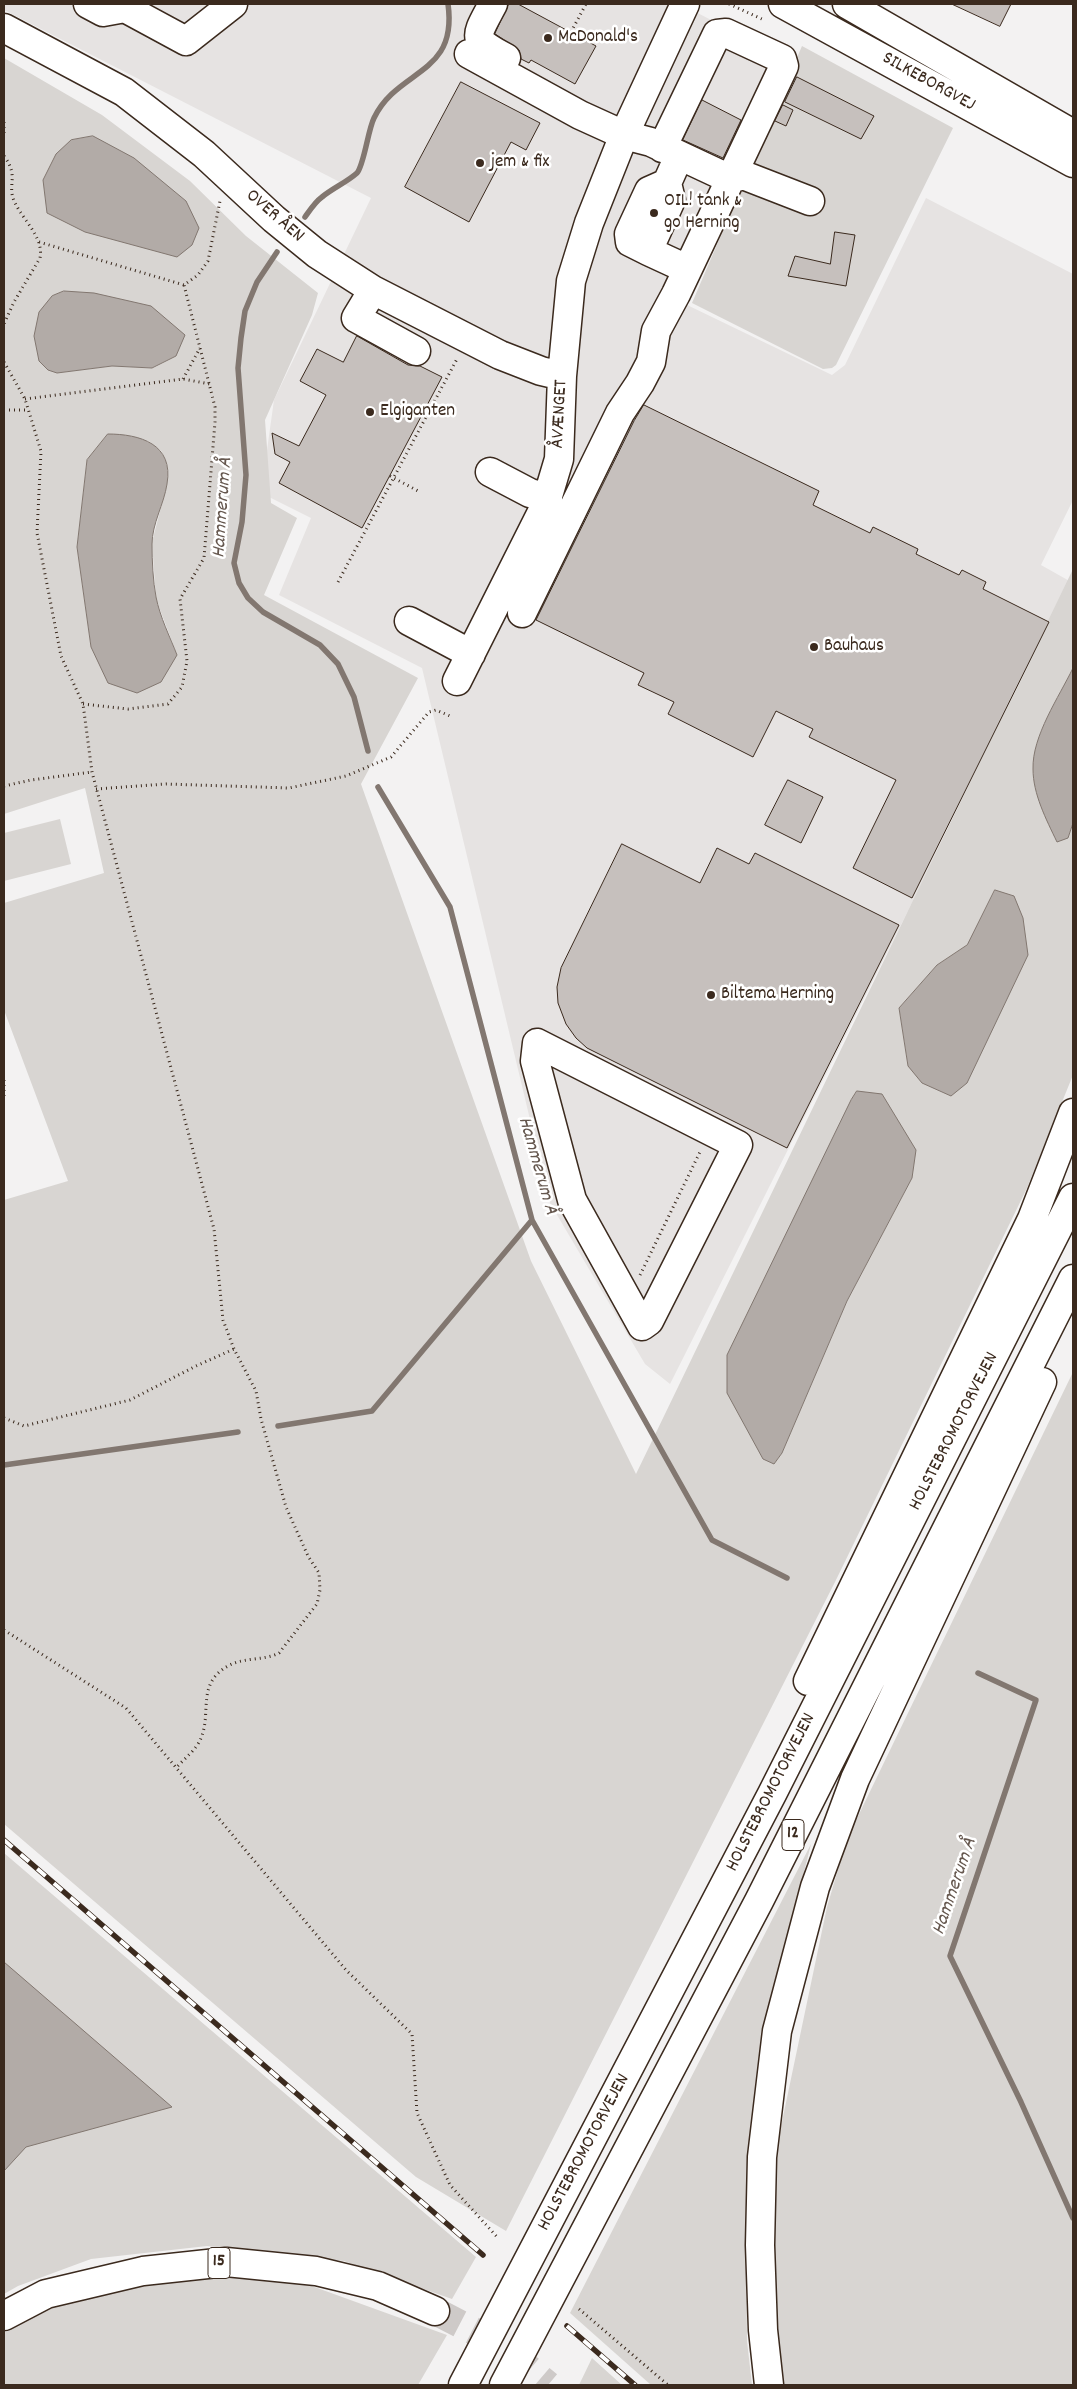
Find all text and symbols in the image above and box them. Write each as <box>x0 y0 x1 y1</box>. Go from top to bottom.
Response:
place label: McDonald's <box>558 27 638 49</box>
marker: McDonald's <box>542 32 554 44</box>
street label: SILKEBORGVEJ <box>877 48 979 118</box>
place label: jem & fix <box>490 152 549 174</box>
marker: jem & fix <box>474 157 486 169</box>
street label: OVER ÅEN <box>240 185 308 249</box>
place label: OIL! tank & go Herning <box>664 191 742 235</box>
marker: OIL! tank & go Herning <box>648 207 660 219</box>
street label: ÅVÆNGET <box>548 379 574 449</box>
place label: Elgiganten <box>380 401 455 423</box>
marker: Elgiganten <box>364 406 376 418</box>
water label: Hammerum Å <box>209 457 239 559</box>
place label: Bauhaus <box>824 636 884 658</box>
marker: Bauhaus <box>808 641 820 653</box>
place label: Biltema Herning <box>721 984 834 1006</box>
marker: Biltema Herning <box>705 989 717 1001</box>
water label: Hammerum Å <box>511 1114 561 1218</box>
street label: HOLSTEBROMOTORVEJEN <box>905 1349 1005 1515</box>
street label: HOLSTEBROMOTORVEJEN <box>722 1710 822 1876</box>
road number: 12 <box>782 1820 804 1850</box>
water label: Hammerum Å <box>928 1836 984 1938</box>
street label: HOLSTEBROMOTORVEJEN <box>534 2071 636 2235</box>
road number: 15 <box>208 2248 230 2278</box>

